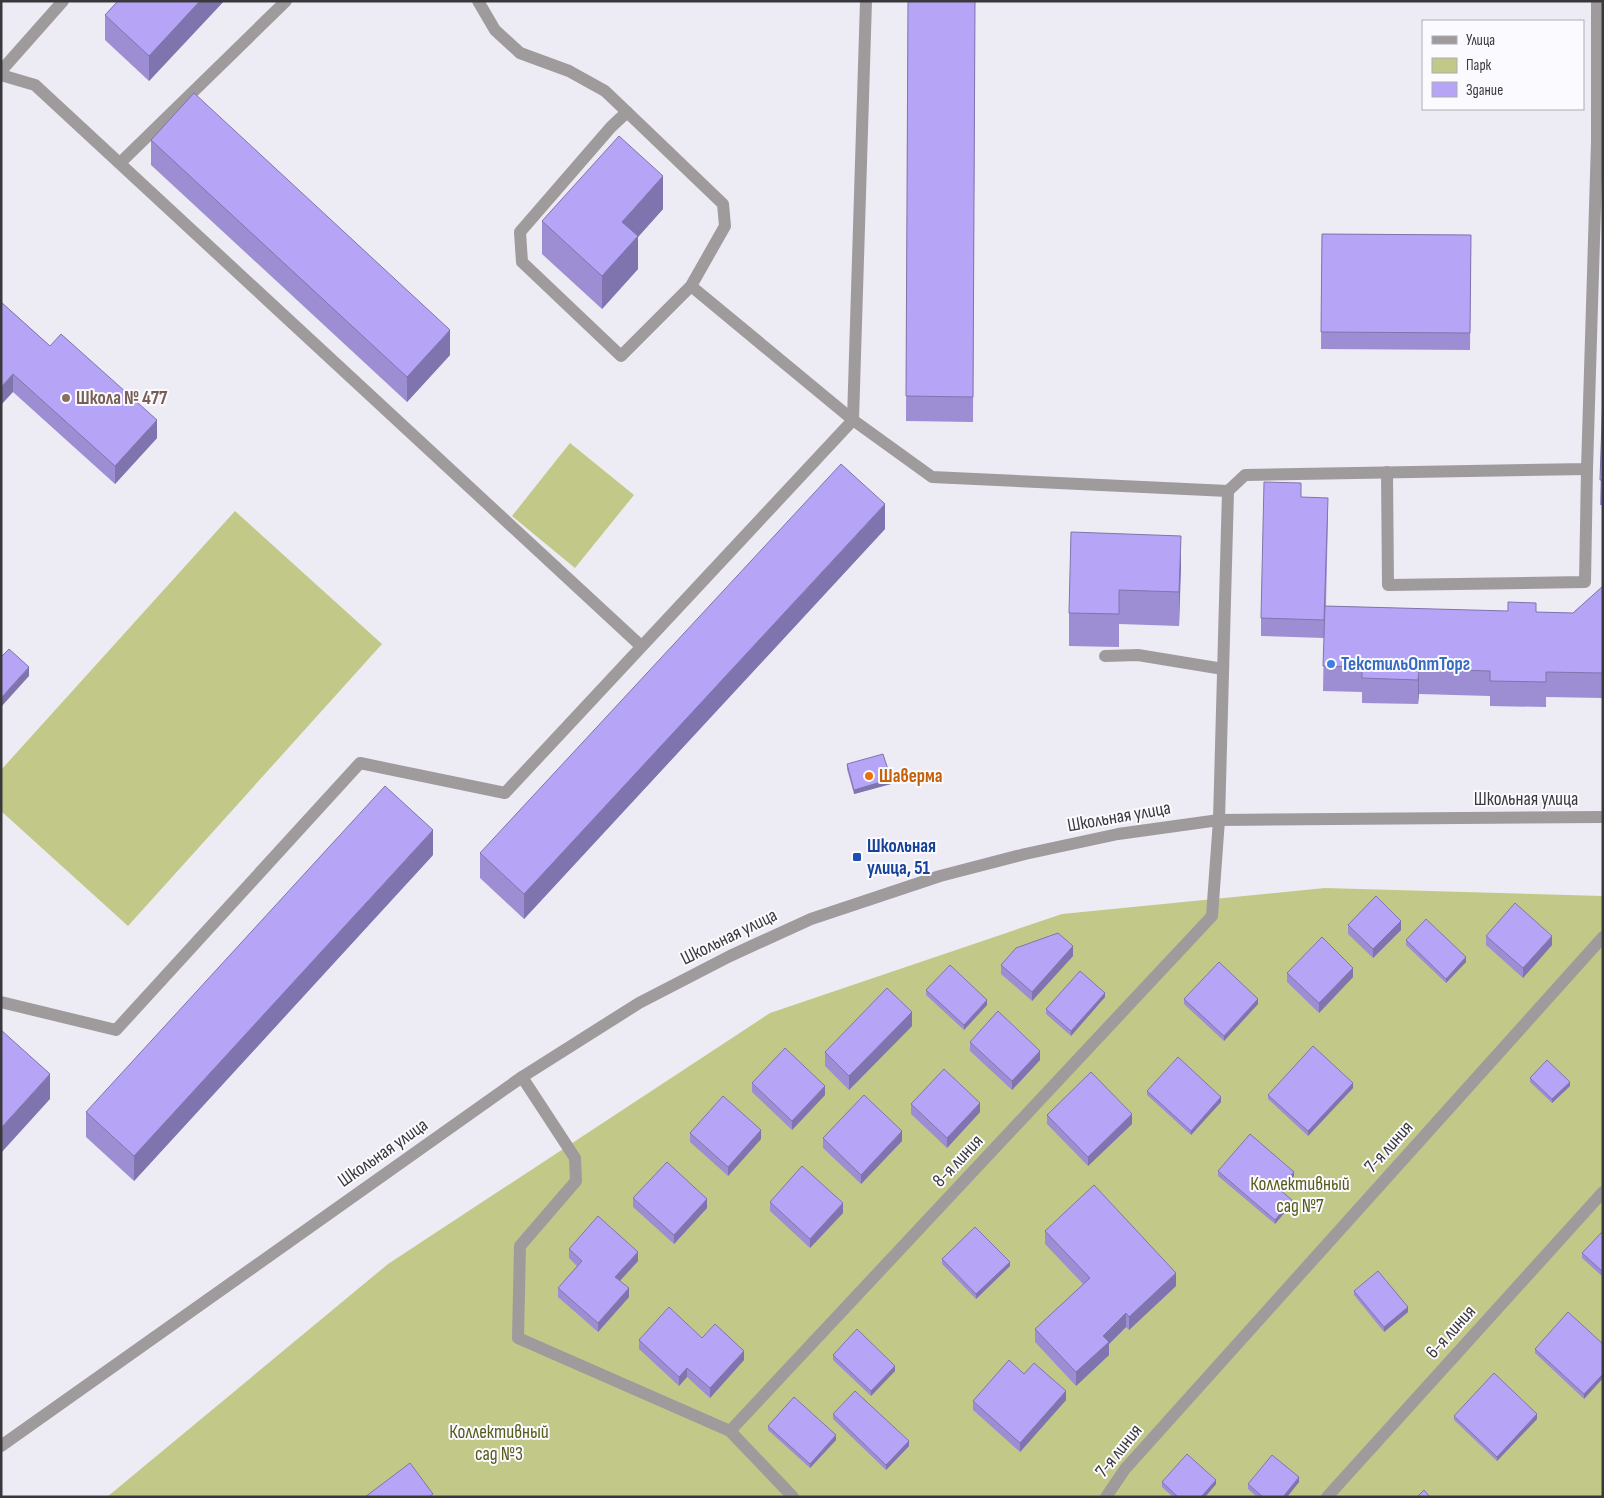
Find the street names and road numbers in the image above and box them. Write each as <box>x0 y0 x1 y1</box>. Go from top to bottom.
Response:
street label: Школьная улица <box>1474 788 1578 811</box>
street label: Школьная улица <box>1065 797 1173 837</box>
street label: Школьная улица <box>677 904 781 970</box>
street label: Школьная улица <box>334 1114 432 1192</box>
street label: 7-я линия <box>1360 1116 1418 1178</box>
street label: 8-я линия <box>928 1130 988 1192</box>
street label: 6-я линия <box>1421 1301 1481 1363</box>
street label: 7-я линия <box>1091 1420 1147 1482</box>

